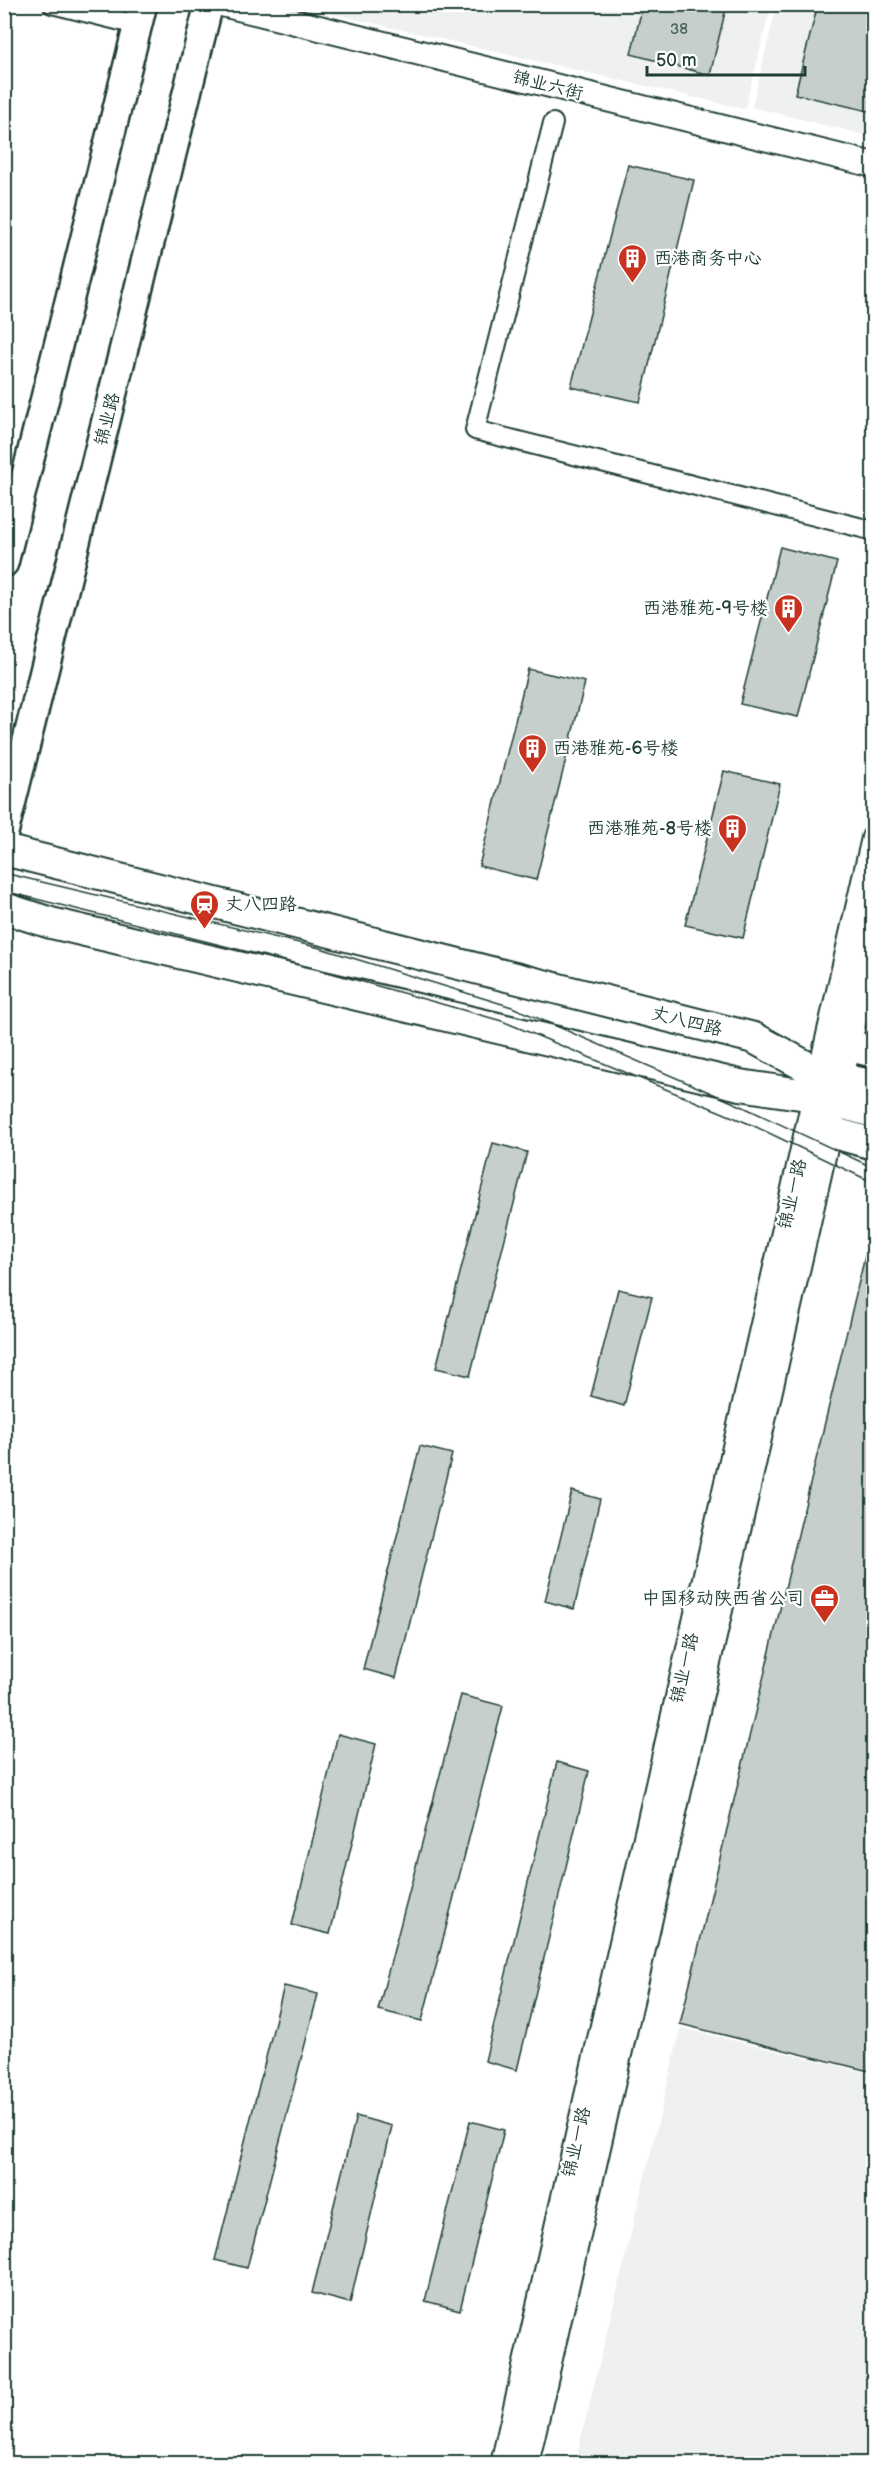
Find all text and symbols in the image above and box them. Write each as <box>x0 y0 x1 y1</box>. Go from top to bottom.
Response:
house number: 38 <box>670 20 688 39</box>
scale bar <box>647 39 804 77</box>
text: 50 m <box>656 50 697 71</box>
street label: 锦业六街 <box>510 67 585 104</box>
building icon: 西港商务中心 <box>617 242 649 284</box>
place label: 西港商务中心 <box>654 248 762 269</box>
street label: 锦业路 <box>91 390 124 448</box>
building icon: 西港雅苑-9号楼 <box>773 592 805 634</box>
place label: 西港雅苑-9号楼 <box>643 598 768 619</box>
building icon: 西港雅苑-6号楼 <box>516 732 548 774</box>
place label: 西港雅苑-6号楼 <box>553 738 679 759</box>
building icon: 西港雅苑-8号楼 <box>717 812 749 854</box>
place label: 西港雅苑-8号楼 <box>587 818 712 839</box>
station icon: 丈八四路 <box>188 888 220 930</box>
place label: 丈八四路 <box>225 894 297 915</box>
street label: 丈八四路 <box>649 1003 724 1040</box>
street label: 锦业一路 <box>774 1157 811 1232</box>
office icon: 中国移动陕西省公司 <box>809 1582 841 1624</box>
place label: 中国移动陕西省公司 <box>642 1588 804 1609</box>
street label: 锦业一路 <box>666 1631 703 1706</box>
street label: 锦业一路 <box>558 2105 595 2180</box>

